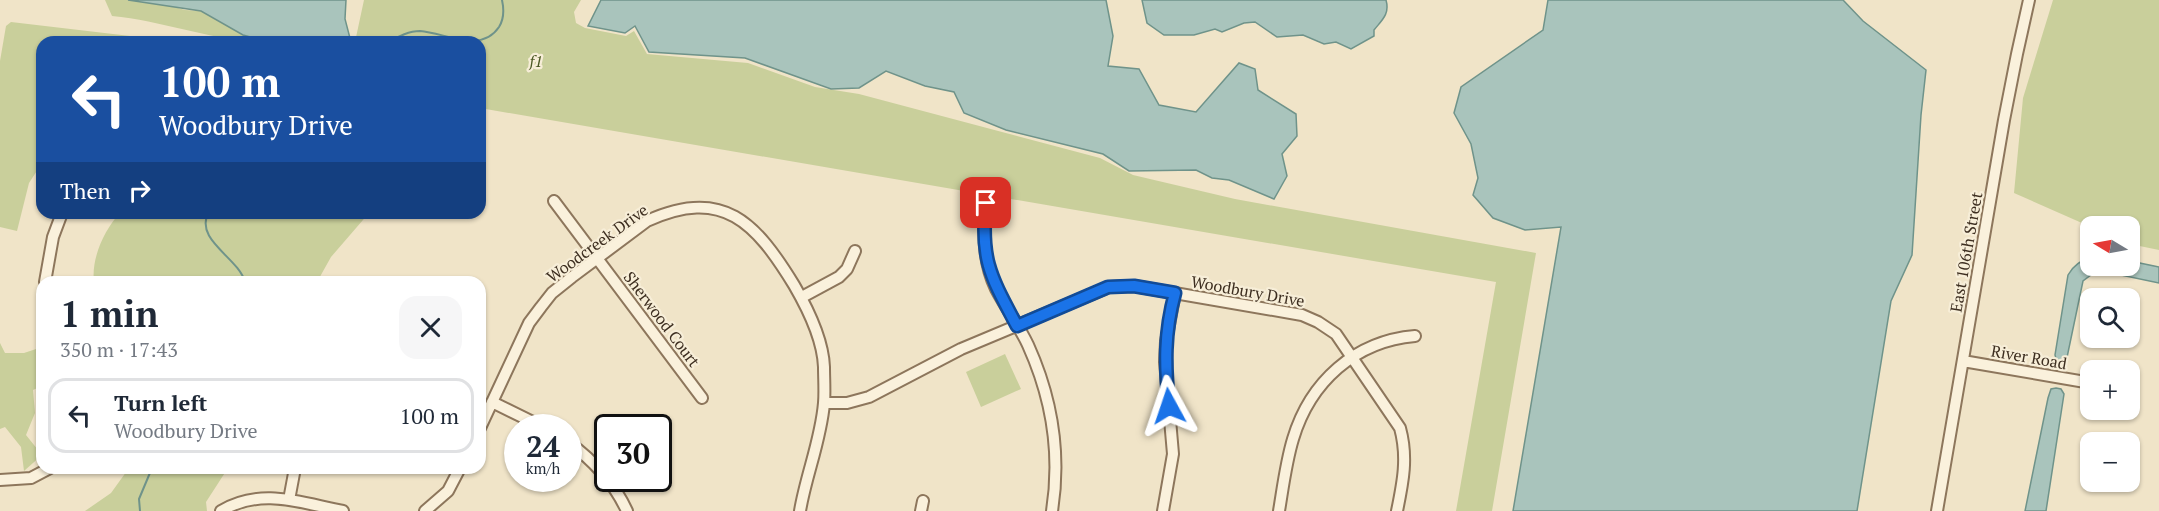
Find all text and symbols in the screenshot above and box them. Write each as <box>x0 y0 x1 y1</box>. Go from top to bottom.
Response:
park label: f1 <box>528 50 543 72</box>
text: 100 m <box>159 53 280 109</box>
icon: left <box>60 60 138 138</box>
text: Woodbury Drive <box>159 107 353 143</box>
icon: right <box>123 174 156 207</box>
text: Then <box>60 176 111 205</box>
pin <box>960 177 1011 228</box>
icon: arrive <box>969 186 1002 219</box>
street label: East 106th Street <box>1945 190 1987 314</box>
street label: Woodcreek Drive <box>542 199 652 287</box>
north arrow <box>2080 216 2140 276</box>
map controls <box>2080 216 2140 492</box>
street label: Sherwood Court <box>619 267 705 371</box>
street label: Woodbury Drive <box>1189 270 1307 312</box>
button: search <box>2080 288 2140 348</box>
text: 1 min <box>60 290 158 337</box>
button: close <box>399 296 462 359</box>
text: 350 m · 17:43 <box>60 336 178 363</box>
street label: River Road <box>1989 340 2069 375</box>
button: + <box>2080 360 2140 420</box>
position arrow <box>1137 374 1201 438</box>
text: Turn left <box>114 388 207 417</box>
icon: left <box>63 399 96 432</box>
text: 100 m <box>399 401 459 430</box>
speed limit sign: 30 <box>594 414 672 492</box>
text: Woodbury Drive <box>114 417 258 444</box>
text: 24 <box>526 426 560 466</box>
button: − <box>2080 432 2140 492</box>
text: km/h <box>526 458 560 478</box>

